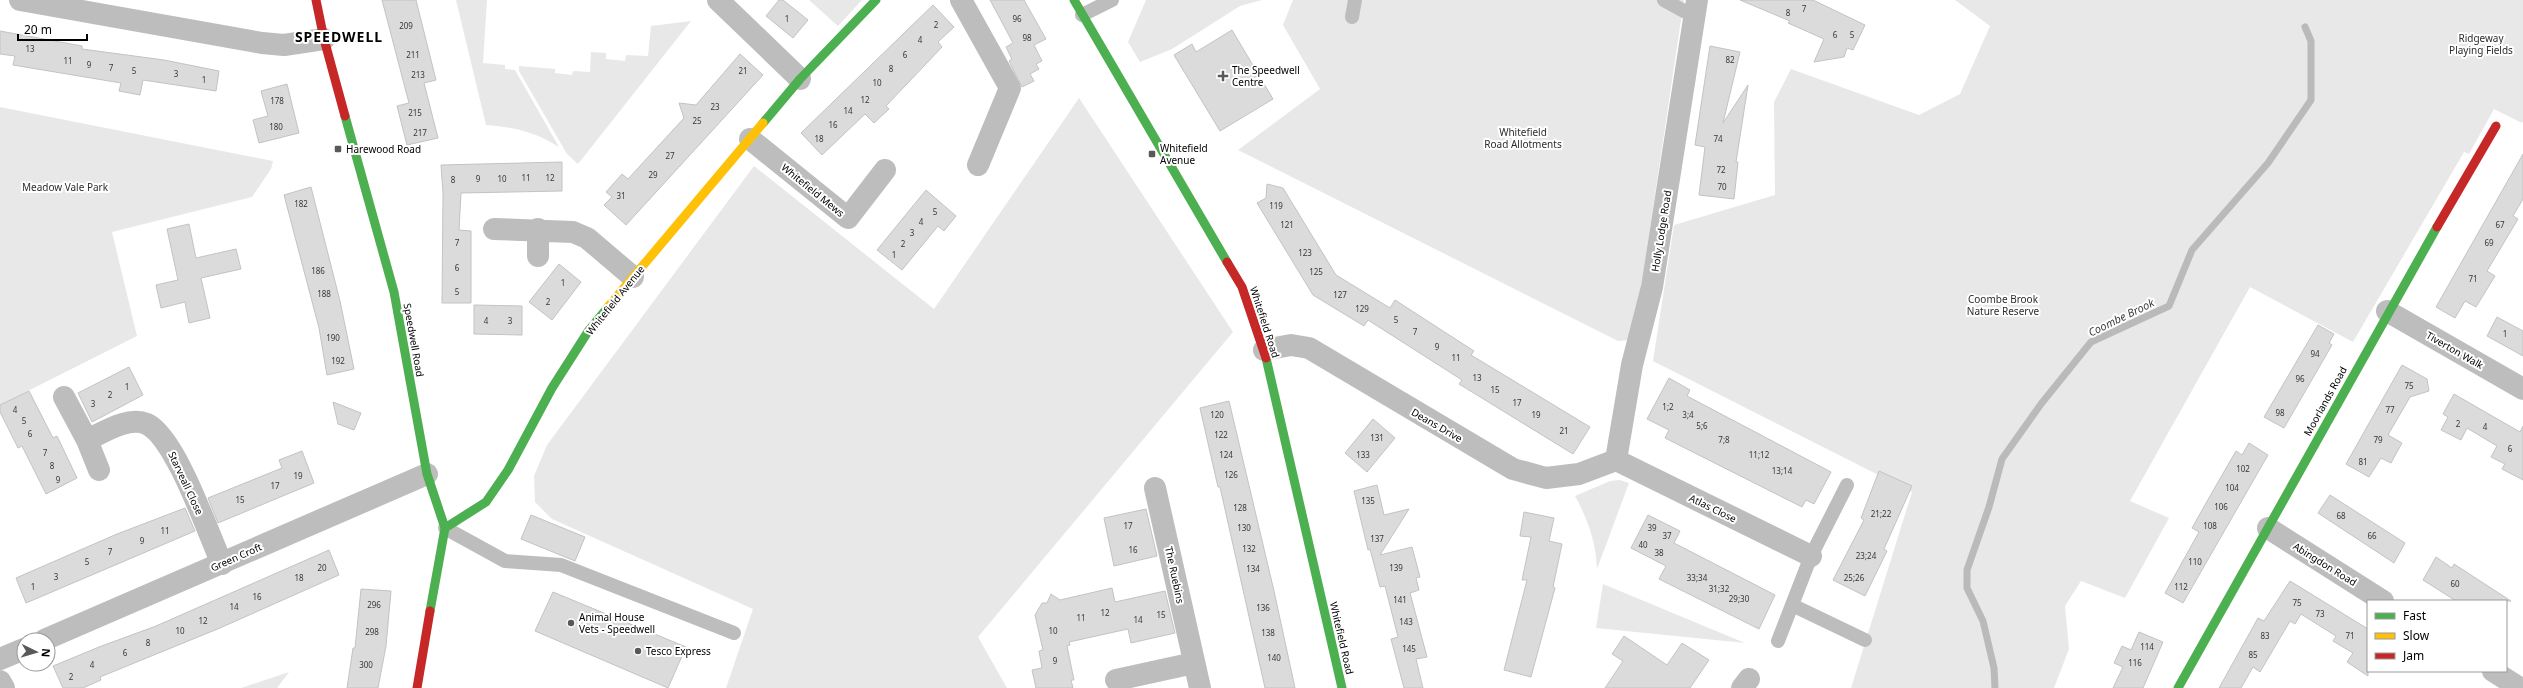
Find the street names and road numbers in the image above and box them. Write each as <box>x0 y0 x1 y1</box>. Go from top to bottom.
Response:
street label: Whitefield Mews <box>778 160 848 220</box>
street label: Holly Lodge Road <box>1648 189 1674 273</box>
street label: Whitefield Avenue <box>583 262 648 338</box>
street label: Whitefield Road <box>1247 284 1283 360</box>
street label: Speedwell Road <box>401 302 427 378</box>
street label: Tiverton Walk <box>2424 328 2487 372</box>
street label: Moorlands Road <box>2300 364 2350 438</box>
street label: Deans Drive <box>1409 405 1465 445</box>
street label: Starveall Close <box>165 449 207 517</box>
street label: Atlas Close <box>1687 491 1739 526</box>
street label: Green Croft <box>208 539 264 575</box>
street label: Abingdon Road <box>2291 539 2359 589</box>
street label: The Ruebins <box>1162 545 1188 605</box>
street label: Whitefield Road <box>1327 600 1357 676</box>

